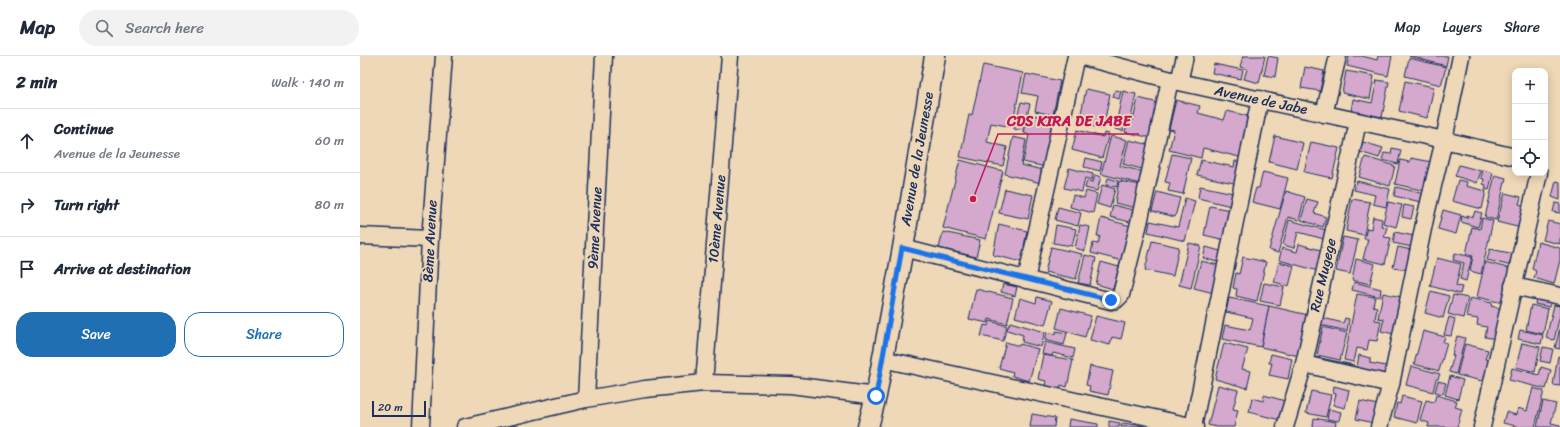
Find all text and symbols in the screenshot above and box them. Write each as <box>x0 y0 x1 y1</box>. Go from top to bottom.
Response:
search box <box>79 10 359 46</box>
text: Map <box>20 11 55 44</box>
text: Search here <box>125 15 204 41</box>
text: Map <box>1395 15 1420 40</box>
text: Layers <box>1442 15 1482 40</box>
text: Share <box>1504 15 1540 40</box>
icon: search <box>93 17 115 39</box>
text: 2 min <box>16 67 57 97</box>
map controls <box>1512 68 1548 176</box>
button: + <box>1512 68 1548 104</box>
text: Walk · 140 m <box>271 71 344 94</box>
street label: Avenue de Jabe <box>1211 78 1310 122</box>
street label: Avenue de la Jeunesse <box>893 90 941 229</box>
button: − <box>1512 104 1548 140</box>
callout: CDS KIRA DE JABE <box>998 107 1139 134</box>
text: CDS KIRA DE JABE <box>1006 108 1133 134</box>
text: Continue <box>54 116 114 142</box>
text: 60 m <box>315 129 344 152</box>
icon: ahead <box>16 130 38 152</box>
button: locate <box>1512 140 1548 176</box>
text: Avenue de la Jeunesse <box>54 142 180 165</box>
street label: 10ème Avenue <box>701 174 733 264</box>
street label: 9ème Avenue <box>580 186 610 270</box>
text: Turn right <box>54 192 119 218</box>
text: 80 m <box>315 193 344 216</box>
icon: right <box>16 194 38 216</box>
street label: 8ème Avenue <box>415 199 445 283</box>
street label: Rue Mugege <box>1302 236 1344 314</box>
text: Arrive at destination <box>54 256 191 282</box>
icon: arrive <box>16 258 38 280</box>
route end <box>1102 291 1120 309</box>
button: Save <box>16 312 176 357</box>
button: Share <box>184 312 344 357</box>
route start <box>867 387 885 405</box>
text: 20 m <box>378 398 403 417</box>
scale bar <box>372 399 426 418</box>

